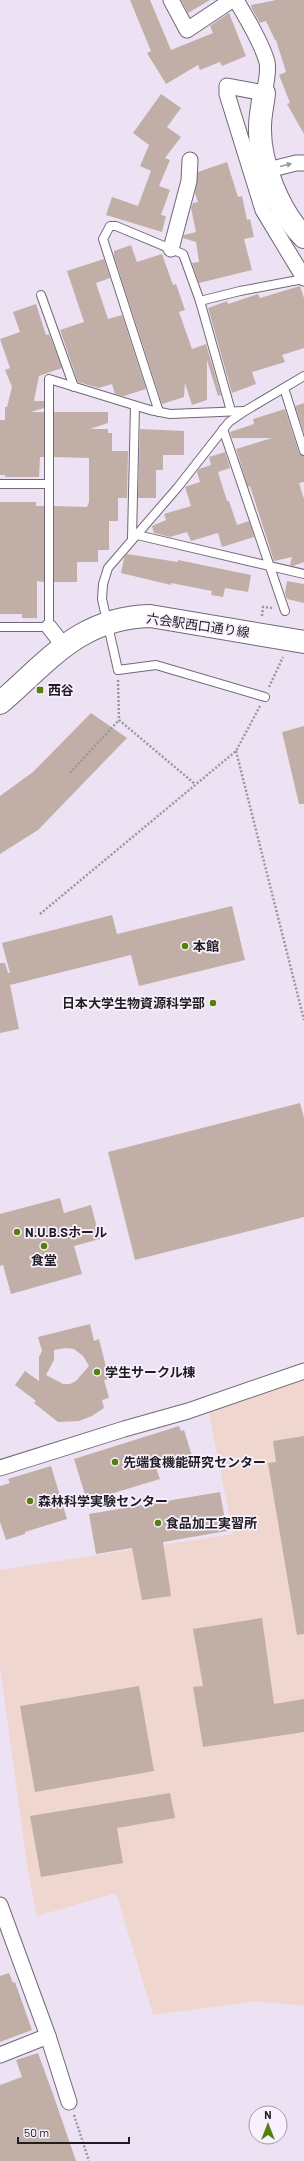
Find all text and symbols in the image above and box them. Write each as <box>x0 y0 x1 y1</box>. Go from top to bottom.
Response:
one-way arrow <box>280 162 292 168</box>
street label: 六会駅西口通り線 <box>145 610 251 640</box>
place label: 西谷 <box>48 682 74 698</box>
marker: 西谷 <box>35 685 45 695</box>
place label: 本館 <box>193 938 219 954</box>
marker: 本館 <box>180 941 190 951</box>
place label: 日本大学生物資源科学部 <box>62 995 205 1011</box>
marker: 日本大学生物資源科学部 <box>208 998 218 1008</box>
place label: N.U.B.Sホール <box>25 1224 107 1240</box>
marker: N.U.B.Sホール <box>12 1227 22 1237</box>
marker: 食堂 <box>39 1241 49 1251</box>
place label: 食堂 <box>31 1252 57 1268</box>
place label: 学生サークル棟 <box>105 1364 196 1380</box>
marker: 学生サークル棟 <box>92 1367 102 1377</box>
place label: 先端食機能研究センター <box>123 1454 266 1470</box>
marker: 先端食機能研究センター <box>110 1457 120 1467</box>
place label: 森林科学実験センター <box>38 1493 168 1509</box>
marker: 森林科学実験センター <box>25 1496 35 1506</box>
place label: 食品加工実習所 <box>166 1515 257 1531</box>
marker: 食品加工実習所 <box>153 1518 163 1528</box>
north arrow <box>248 2105 288 2145</box>
text: N <box>264 2108 272 2121</box>
scale bar <box>18 2119 129 2145</box>
text: 50 m <box>24 2125 49 2139</box>

